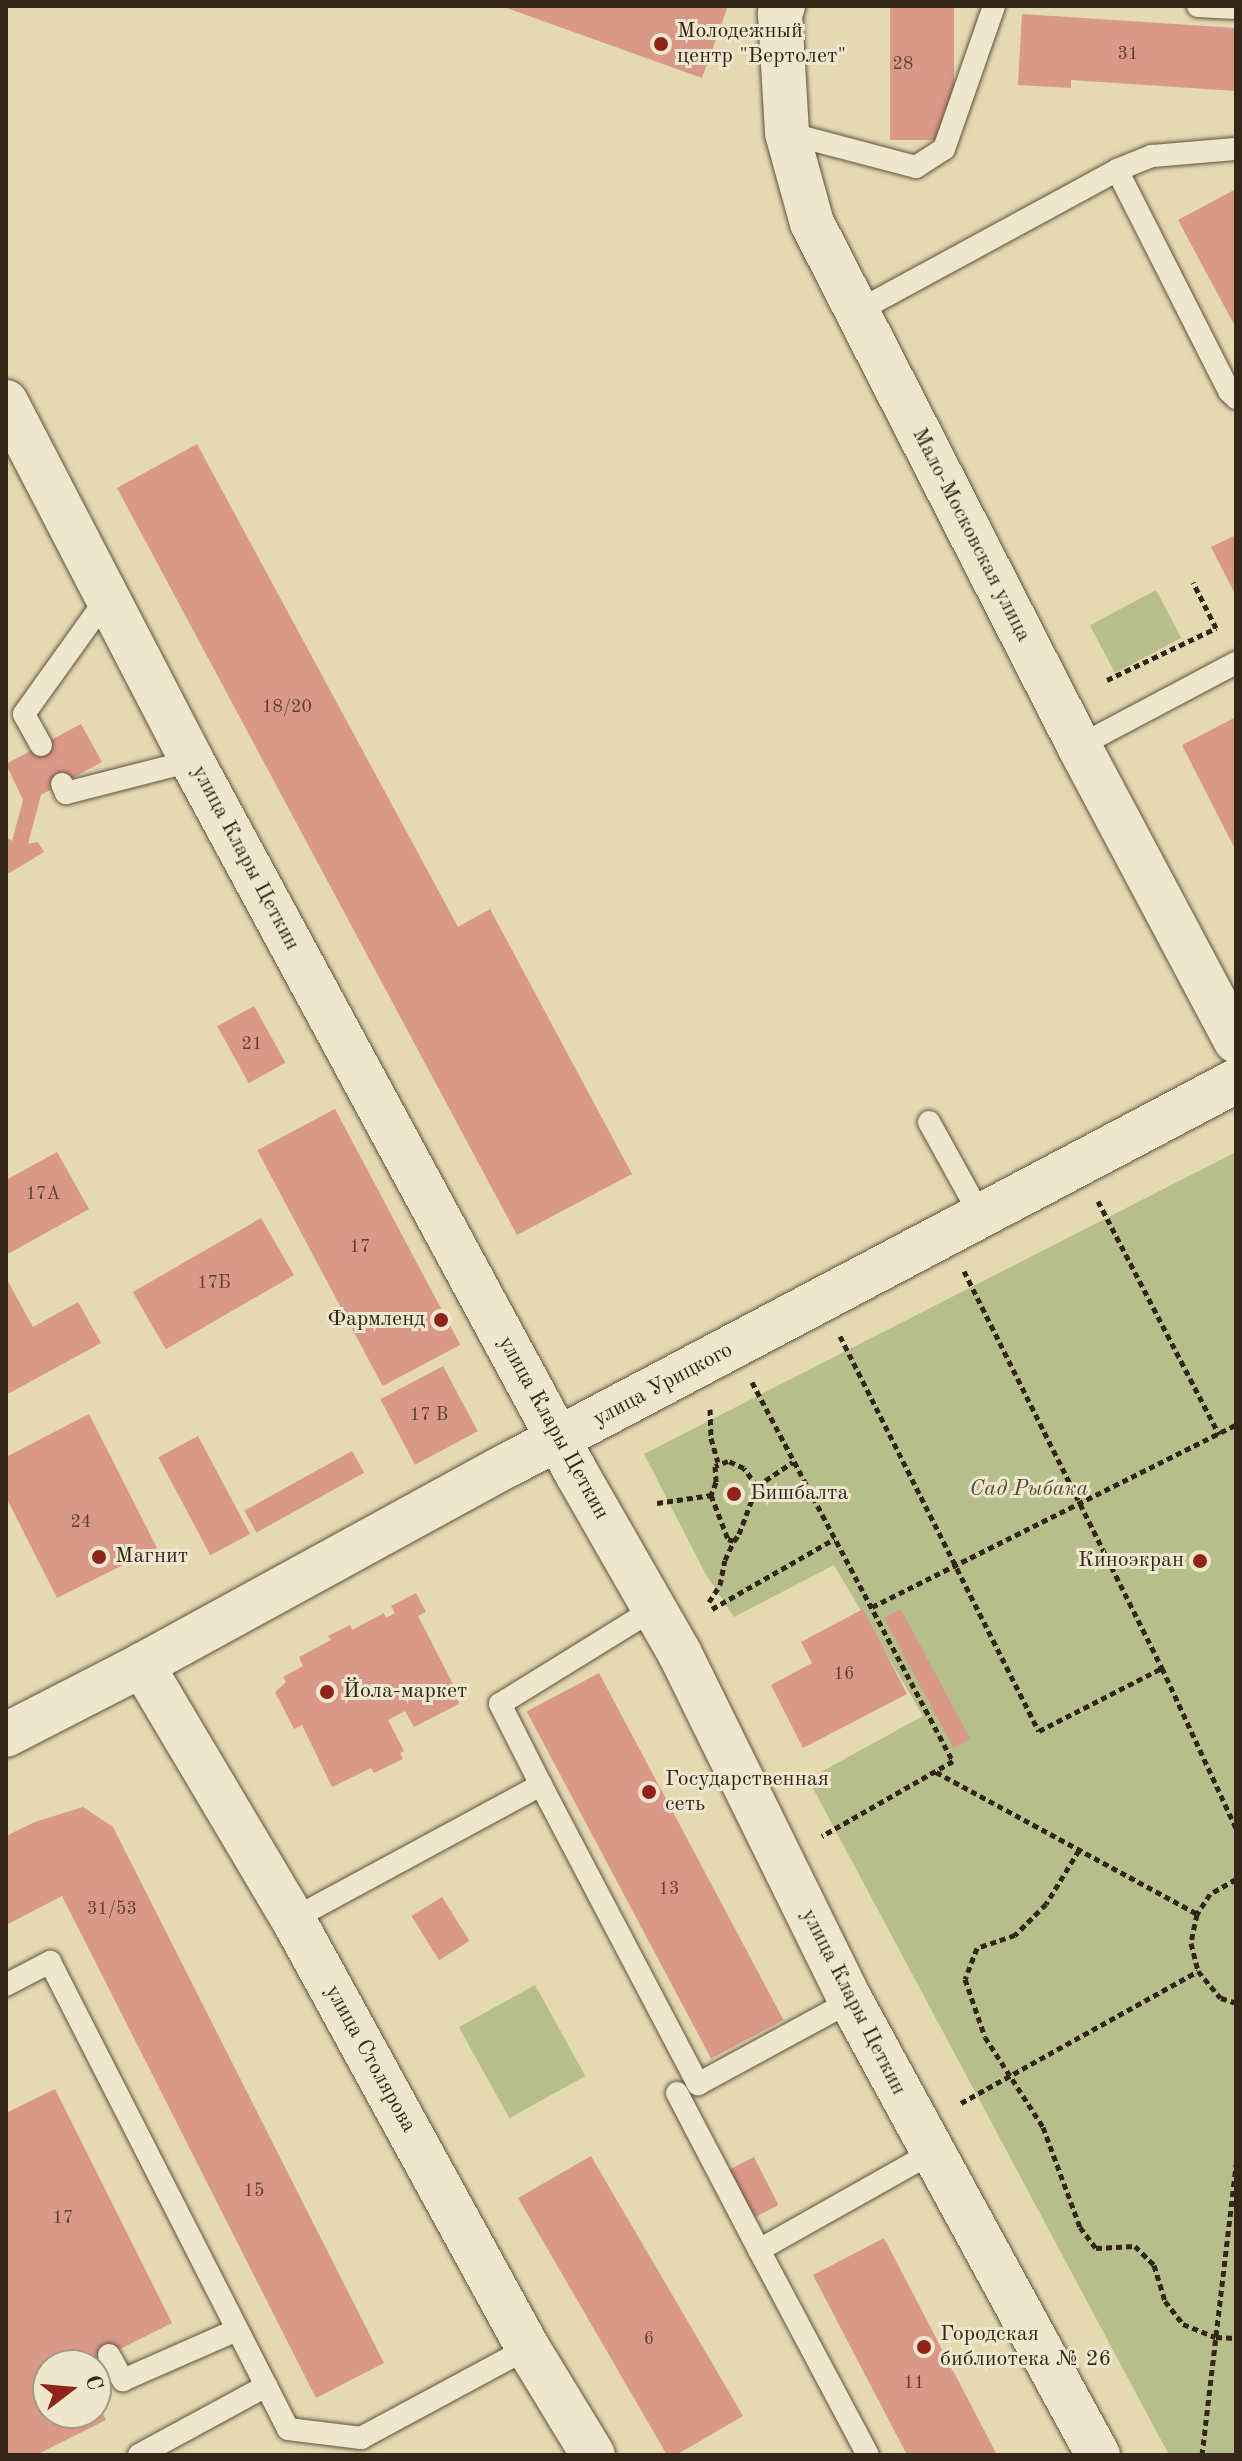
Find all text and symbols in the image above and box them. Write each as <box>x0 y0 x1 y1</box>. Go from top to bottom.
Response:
place label: Молодежный центр "Вертолет" <box>677 18 846 70</box>
marker: Молодежный центр "Вертолет" <box>652 35 670 53</box>
house number: 31 <box>1118 43 1138 65</box>
house number: 28 <box>893 53 913 75</box>
street label: Мало-Московская улица <box>906 424 1036 646</box>
house number: 18/20 <box>262 696 312 718</box>
street label: улица Клары Цеткин <box>185 761 305 955</box>
house number: 21 <box>242 1033 262 1055</box>
house number: 17А <box>26 1183 60 1205</box>
house number: 17 <box>350 1236 370 1258</box>
house number: 17Б <box>197 1272 231 1294</box>
place label: Фармленд <box>328 1307 425 1333</box>
marker: Фармленд <box>432 1311 450 1329</box>
street label: улица Клары Цеткин <box>492 1332 614 1524</box>
street label: улица Урицкого <box>589 1337 737 1433</box>
house number: 17 В <box>410 1404 448 1426</box>
park label: Сад Рыбака <box>970 1477 1088 1503</box>
place label: Бишбалта <box>750 1481 848 1507</box>
marker: Бишбалта <box>725 1485 743 1503</box>
house number: 24 <box>71 1511 91 1533</box>
place label: Магнит <box>115 1544 188 1570</box>
marker: Магнит <box>90 1548 108 1566</box>
place label: Киноэкран <box>1078 1548 1184 1574</box>
marker: Киноэкран <box>1191 1552 1209 1570</box>
house number: 16 <box>834 1663 854 1685</box>
place label: Йола-маркет <box>343 1679 467 1705</box>
marker: Йола-маркет <box>318 1683 336 1701</box>
place label: Государственная сеть <box>665 1766 829 1818</box>
marker: Государственная сеть <box>640 1783 658 1801</box>
house number: 13 <box>659 1878 679 1900</box>
house number: 31/53 <box>87 1898 137 1920</box>
street label: улица Клары Цеткин <box>795 1904 911 2100</box>
street label: улица Столярова <box>319 1981 421 2137</box>
house number: 15 <box>244 2180 264 2202</box>
house number: 17 <box>53 2207 73 2229</box>
place label: Городская библиотека № 26 <box>940 2321 1111 2372</box>
house number: 6 <box>644 2328 654 2350</box>
marker: Городская библиотека № 26 <box>915 2338 933 2356</box>
north arrow <box>32 2349 112 2429</box>
house number: 11 <box>904 2372 924 2394</box>
text: С <box>81 2373 106 2393</box>

